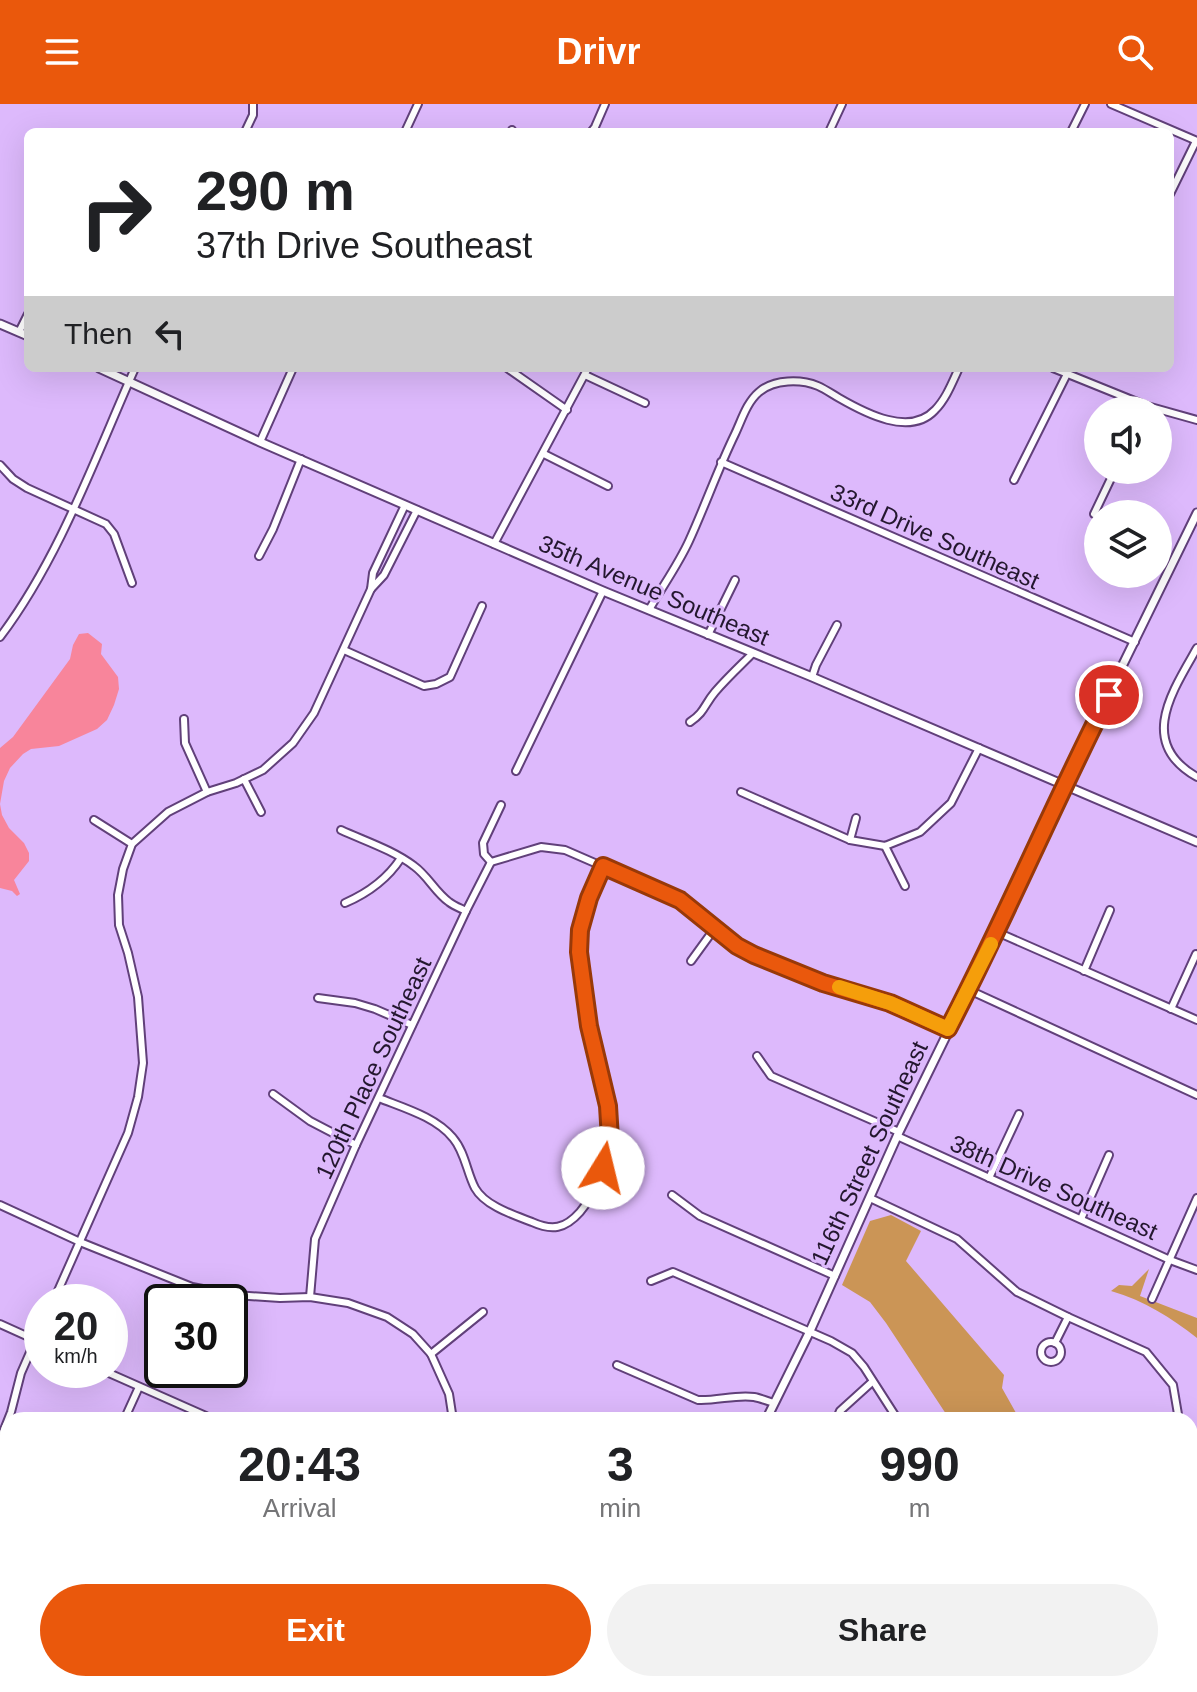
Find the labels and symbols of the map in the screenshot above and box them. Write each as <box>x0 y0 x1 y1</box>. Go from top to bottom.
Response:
street label: 33rd Drive Southeast <box>827 478 1044 594</box>
street label: 35th Avenue Southeast <box>535 529 774 651</box>
pin <box>1075 661 1143 729</box>
street label: 120th Place Southeast <box>310 953 436 1183</box>
street label: 116th Street Southeast <box>805 1037 933 1269</box>
position arrow <box>561 1126 645 1210</box>
street label: 38th Drive Southeast <box>946 1129 1162 1245</box>
speed limit sign: 30 <box>144 1284 248 1388</box>

